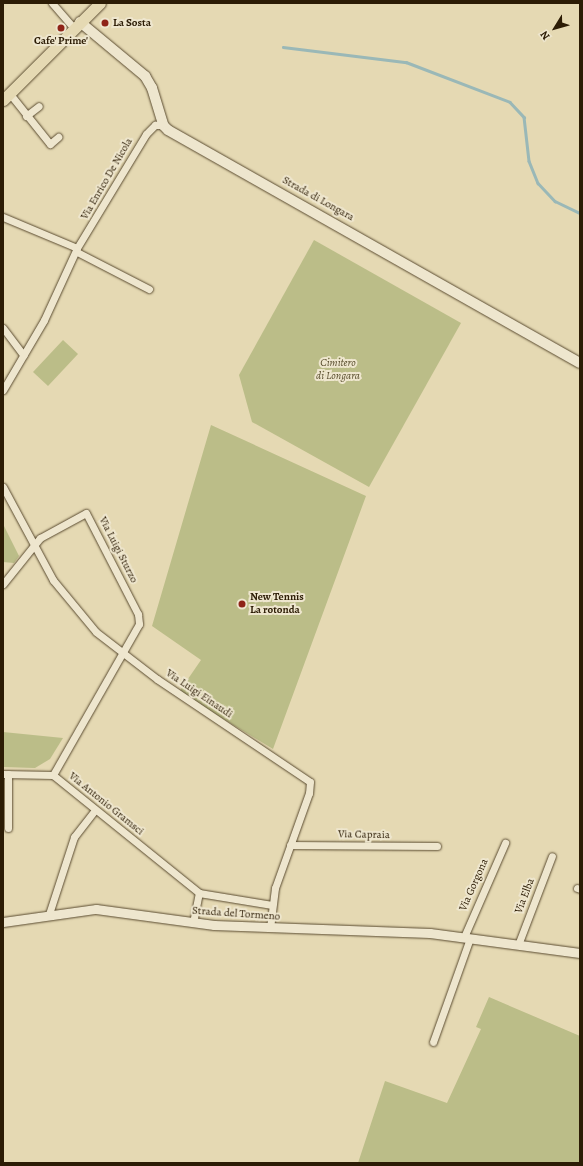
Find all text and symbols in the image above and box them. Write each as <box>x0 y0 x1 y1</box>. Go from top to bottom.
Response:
north arrow <box>535 8 575 48</box>
place label: La Sosta <box>113 16 151 30</box>
marker: La Sosta <box>100 18 110 28</box>
marker: Cafe' Prime' <box>56 23 66 33</box>
text: N <box>537 28 553 43</box>
place label: Cafe' Prime' <box>34 34 88 48</box>
street label: Via Enrico De Nicola <box>78 136 136 222</box>
street label: Strada di Longara <box>280 174 356 224</box>
park label: Cimitero di Longara <box>316 357 360 383</box>
street label: Via Luigi Sturzo <box>96 515 140 585</box>
place label: New Tennis La rotonda <box>250 591 304 617</box>
marker: New Tennis La rotonda <box>237 599 247 609</box>
street label: Via Luigi Einaudi <box>163 667 235 721</box>
street label: Via Antonio Gramsci <box>66 770 146 838</box>
street label: Via Capraia <box>338 828 390 842</box>
street label: Via Gorgona <box>457 857 491 913</box>
street label: Via Elba <box>512 877 538 915</box>
street label: Strada del Tormeno <box>192 904 280 924</box>

